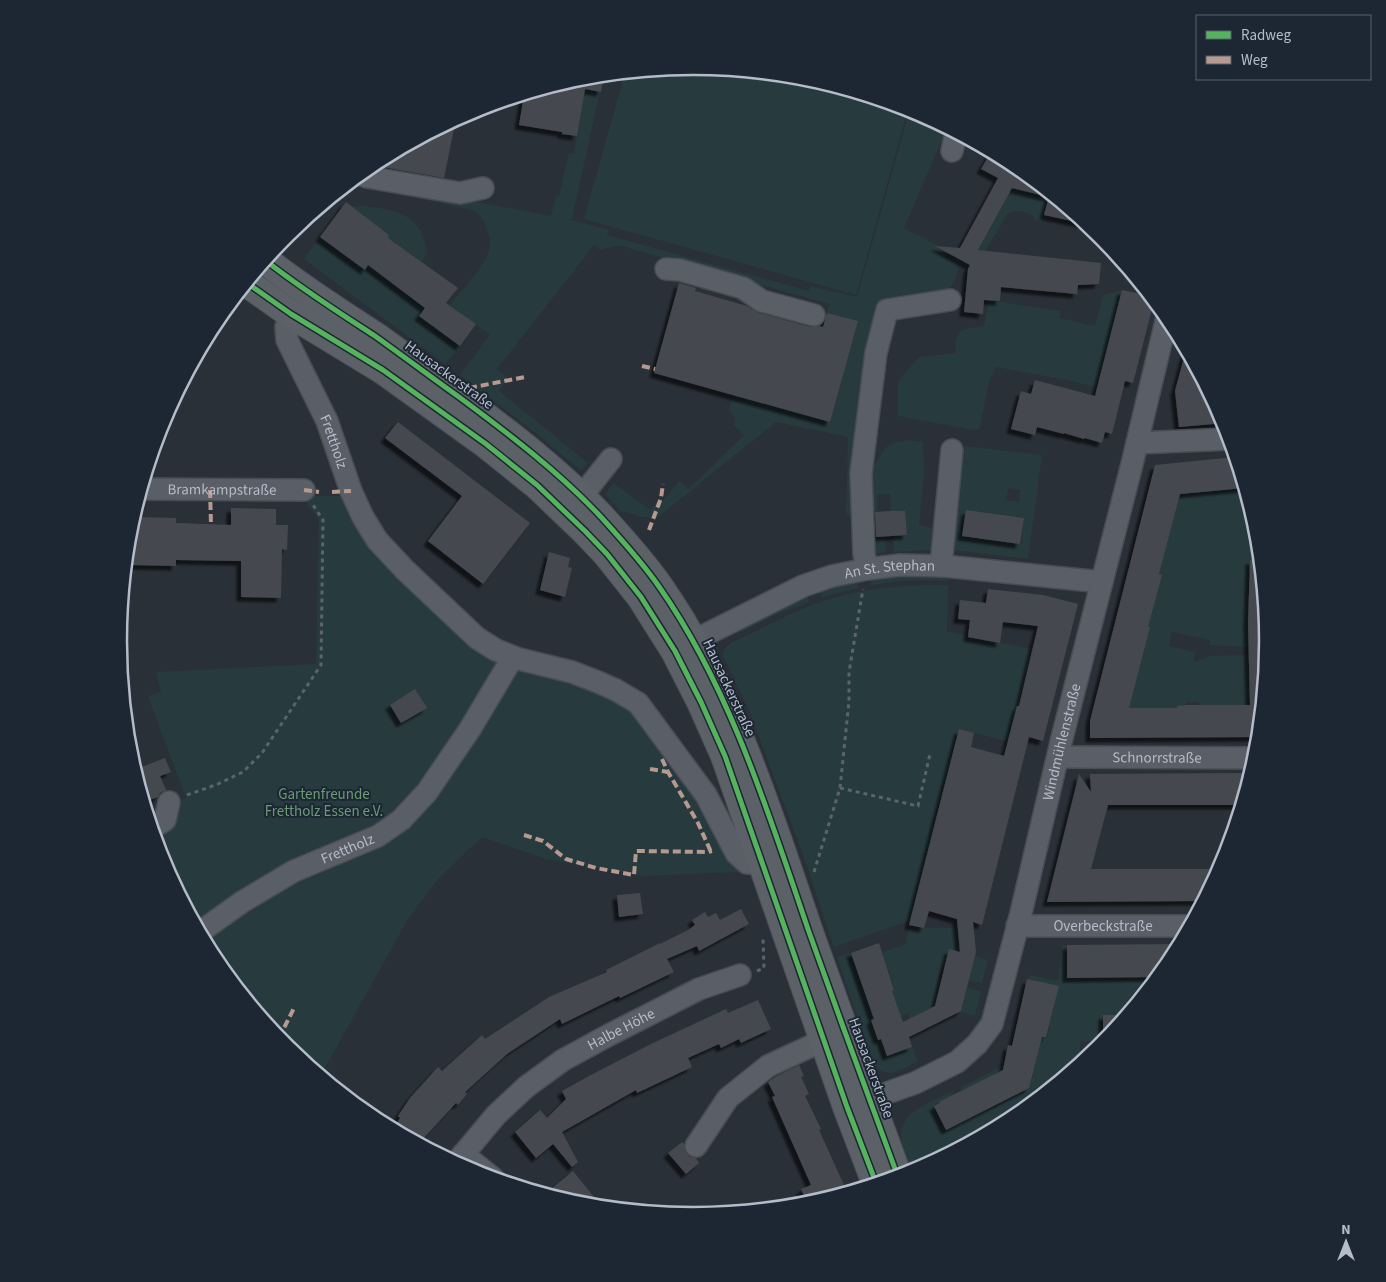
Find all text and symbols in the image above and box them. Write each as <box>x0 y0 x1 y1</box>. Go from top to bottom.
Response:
legend <box>1196 15 1371 80</box>
text: Radweg <box>1241 25 1291 46</box>
text: Weg <box>1241 50 1268 71</box>
street label: Hausackerstraße <box>400 336 498 414</box>
street label: Frettholz <box>315 411 353 471</box>
street label: Bramkampstraße <box>168 479 276 500</box>
street label: An St. Stephan <box>842 554 935 584</box>
street label: Hausackerstraße <box>697 636 761 740</box>
street label: Windmühlenstraße <box>1037 681 1086 803</box>
street label: Schnorrstraße <box>1112 747 1202 768</box>
park label: Gartenfreunde Frettholz Essen e.V. <box>265 784 383 822</box>
street label: Frettholz <box>318 828 377 869</box>
street label: Overbeckstraße <box>1053 916 1153 937</box>
street label: Halbe Höhe <box>583 1003 658 1055</box>
street label: Hausackerstraße <box>843 1015 899 1121</box>
north arrow <box>1321 1217 1371 1267</box>
text: N <box>1341 1220 1351 1240</box>

